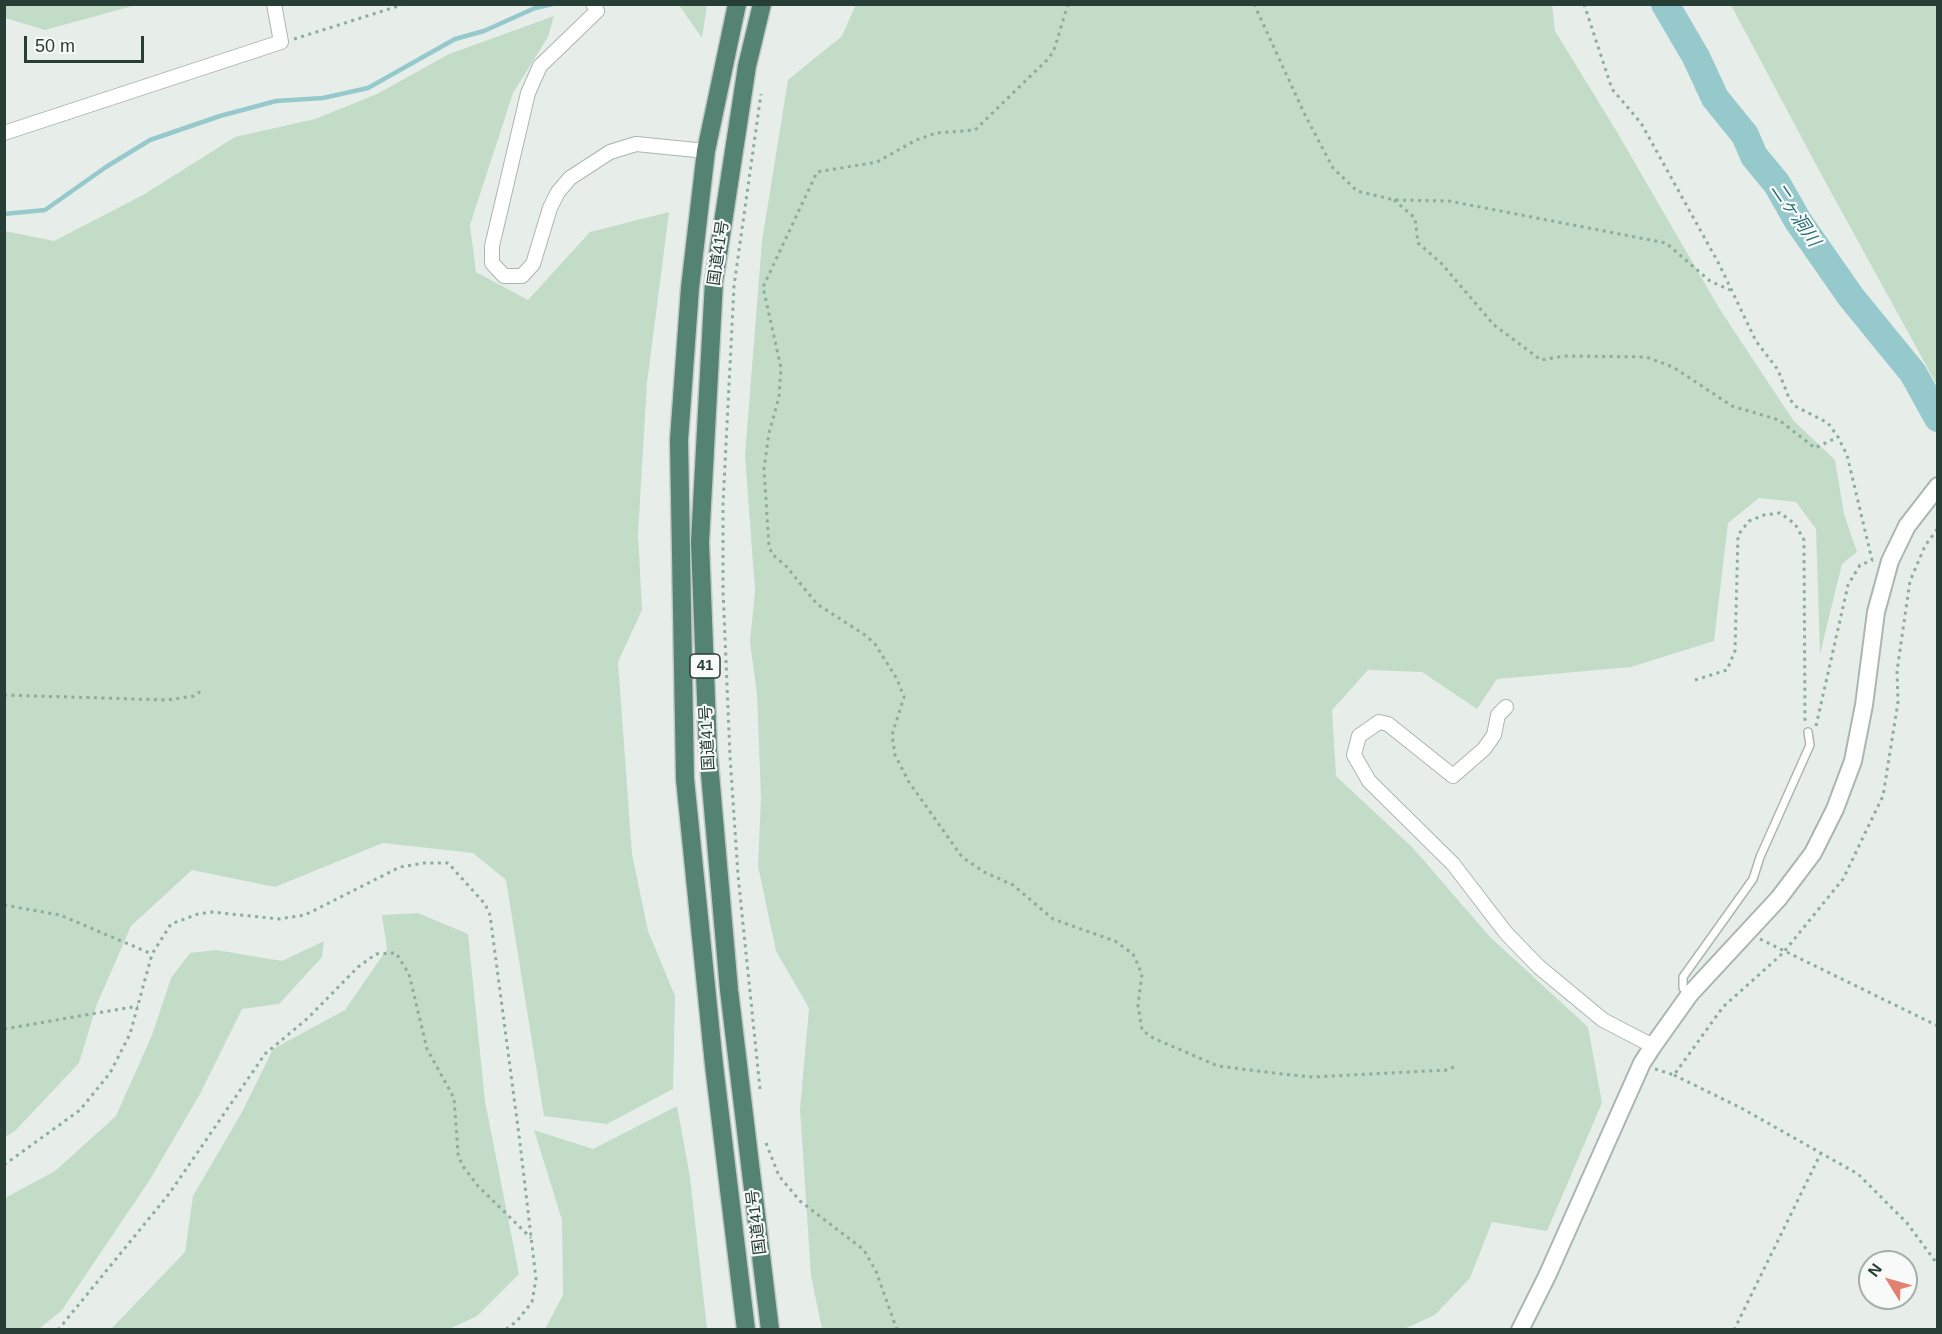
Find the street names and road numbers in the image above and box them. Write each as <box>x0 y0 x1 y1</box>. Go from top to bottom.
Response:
street label: 国道41号 <box>705 219 733 287</box>
road number: 41 <box>690 654 720 678</box>
street label: 国道41号 <box>697 705 719 771</box>
street label: 国道41号 <box>743 1188 771 1256</box>

